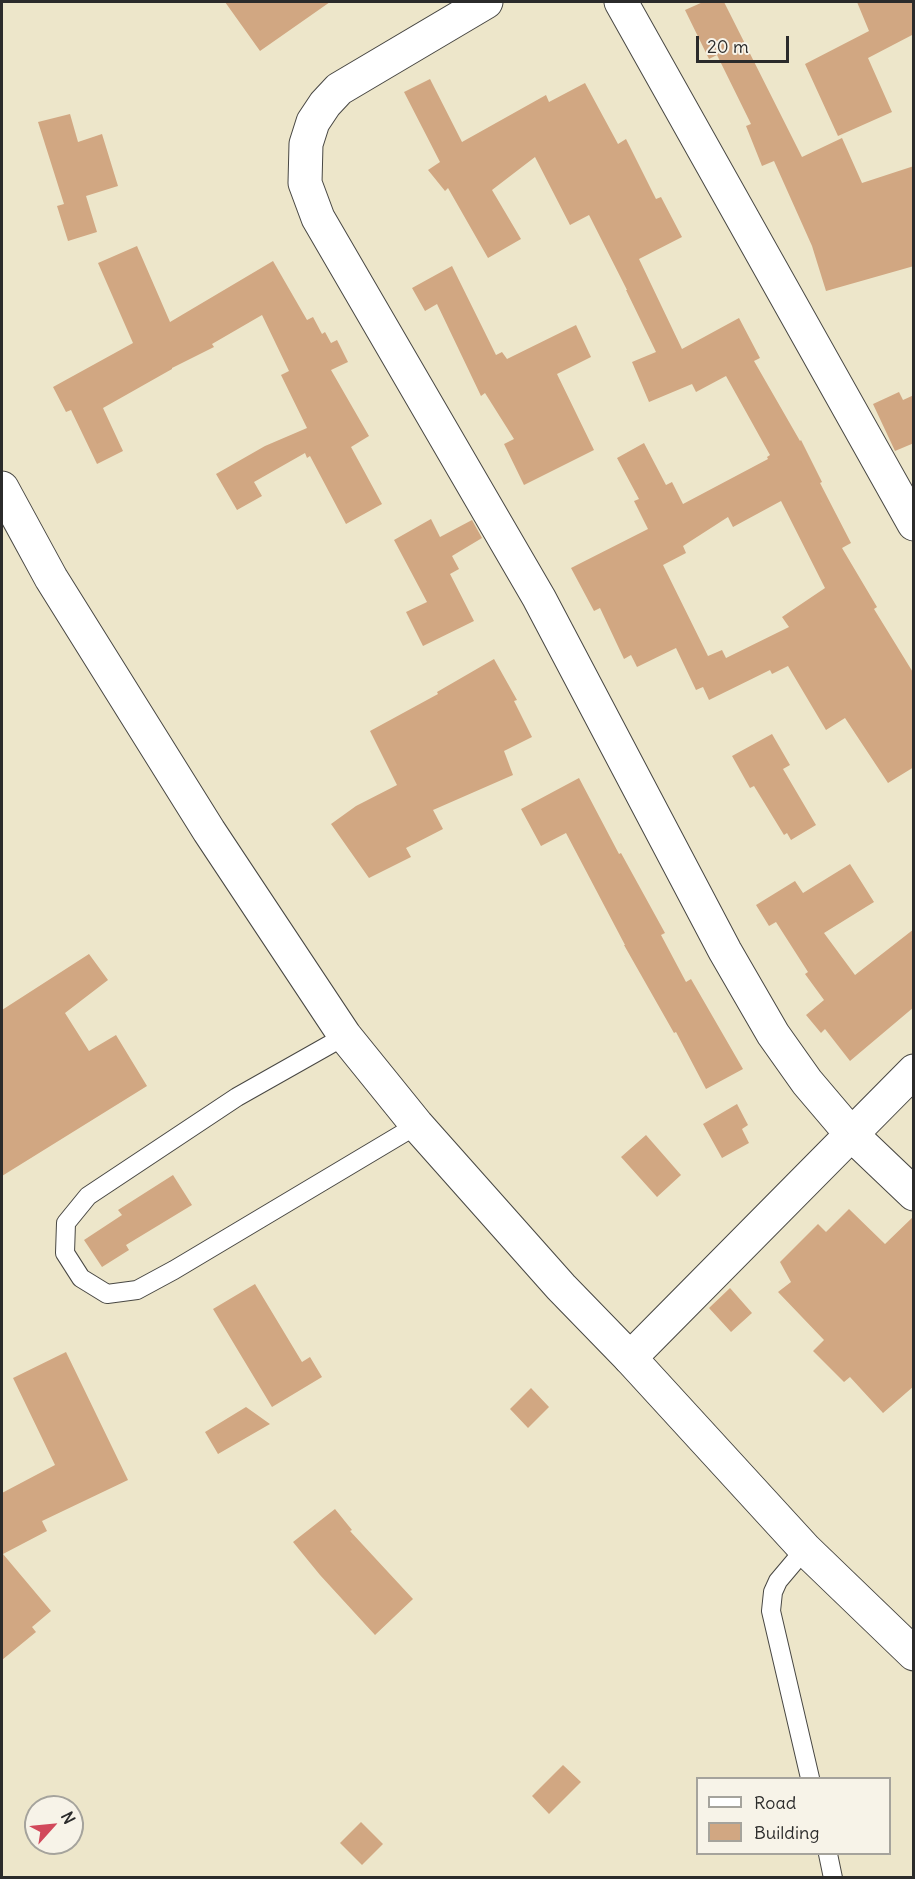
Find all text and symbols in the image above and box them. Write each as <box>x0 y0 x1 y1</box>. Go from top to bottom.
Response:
scale bar <box>699 24 792 62</box>
text: 20 m <box>707 35 749 58</box>
legend <box>696 1777 891 1855</box>
text: Road <box>754 1791 796 1814</box>
north arrow <box>24 1795 84 1855</box>
text: N <box>57 1808 80 1827</box>
text: Building <box>754 1821 819 1844</box>

